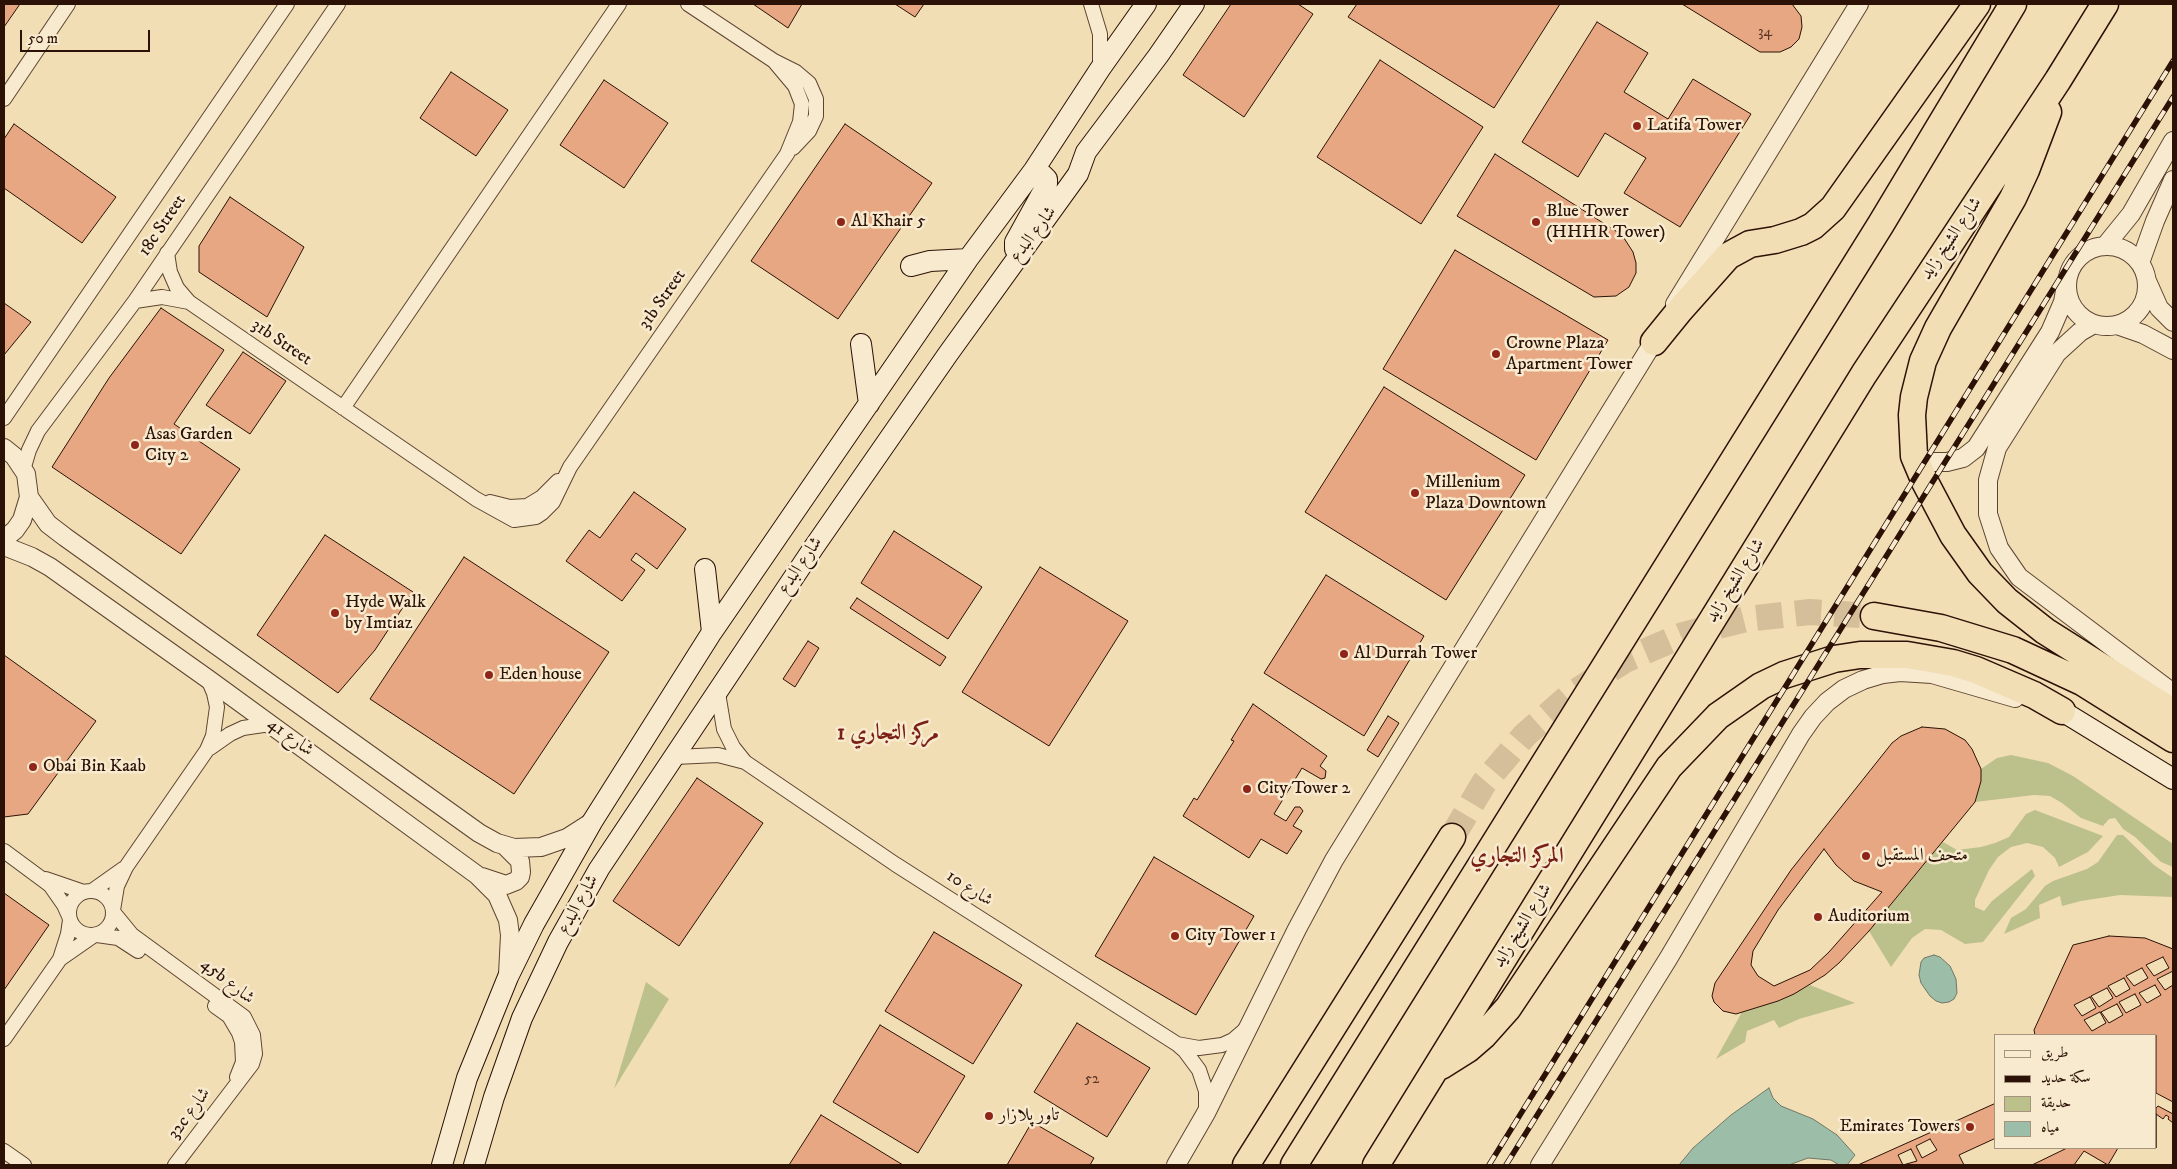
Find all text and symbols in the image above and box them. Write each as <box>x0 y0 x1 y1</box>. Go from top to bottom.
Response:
scale bar <box>22 20 152 52</box>
house number: 34 <box>1758 24 1772 42</box>
text: 50 m <box>28 29 58 48</box>
place label: Latifa Tower <box>1647 115 1741 137</box>
marker: Latifa Tower <box>1631 120 1643 132</box>
street label: 18c Street <box>135 191 191 261</box>
street label: شارع الشيخ زايد <box>1917 194 1987 284</box>
place label: Blue Tower (HHHR Tower) <box>1546 201 1665 243</box>
street label: شارع البدع <box>1006 203 1062 267</box>
place label: Al Khair 5 <box>851 211 926 233</box>
marker: Al Khair 5 <box>835 216 847 228</box>
marker: Blue Tower (HHHR Tower) <box>1530 216 1542 228</box>
street label: 31b Street <box>635 266 691 334</box>
street label: 31b Street <box>247 315 315 371</box>
place label: Crowne Plaza Apartment Tower <box>1506 333 1633 376</box>
marker: Crowne Plaza Apartment Tower <box>1490 348 1502 360</box>
place label: Asas Garden City 2 <box>145 424 233 466</box>
marker: Asas Garden City 2 <box>129 439 141 451</box>
place label: Millenium Plaza Downtown <box>1425 472 1546 514</box>
marker: Millenium Plaza Downtown <box>1409 487 1421 499</box>
street label: شارع البدع <box>774 533 828 599</box>
street label: شارع الشيخ زايد <box>1702 535 1770 627</box>
place label: Hyde Walk by Imtiaz <box>345 592 426 634</box>
marker: Hyde Walk by Imtiaz <box>329 607 341 619</box>
place label: Al Durrah Tower <box>1354 643 1477 665</box>
marker: Al Durrah Tower <box>1338 648 1350 660</box>
place label: Eden house <box>499 664 582 686</box>
marker: Eden house <box>483 669 495 681</box>
street label: شارع 41 <box>263 714 317 762</box>
district label: مركز التجاري 1 <box>837 721 939 747</box>
place label: Obai Bin Kaab <box>43 756 146 778</box>
marker: Obai Bin Kaab <box>27 761 39 773</box>
place label: City Tower 2 <box>1257 778 1350 800</box>
marker: City Tower 2 <box>1241 783 1253 795</box>
district label: المركز التجاري <box>1470 844 1564 870</box>
place label: متحف المستقبل <box>1876 845 1968 867</box>
marker: متحف المستقبل <box>1860 850 1872 862</box>
street label: شارع 10 <box>942 866 996 912</box>
street label: شارع البدع <box>554 871 604 939</box>
street label: شارع الشيخ زايد <box>1489 880 1557 972</box>
place label: Auditorium <box>1828 906 1910 928</box>
marker: Auditorium <box>1812 911 1824 923</box>
place label: City Tower 1 <box>1185 925 1276 947</box>
marker: City Tower 1 <box>1169 930 1181 942</box>
street label: 45b شارع <box>196 954 258 1010</box>
legend <box>1994 1034 2157 1149</box>
text: طريق <box>2041 1043 2068 1062</box>
text: سكة حديد <box>2041 1068 2091 1087</box>
house number: 52 <box>1085 1071 1099 1089</box>
street label: 32c شارع <box>164 1084 216 1144</box>
text: حديقة <box>2041 1093 2071 1112</box>
place label: تاور پلازار <box>999 1105 1059 1127</box>
marker: تاور پلازار <box>983 1110 995 1122</box>
place label: Emirates Towers <box>1840 1116 1960 1138</box>
text: مياه <box>2041 1118 2059 1137</box>
marker: Emirates Towers <box>1964 1121 1976 1133</box>

